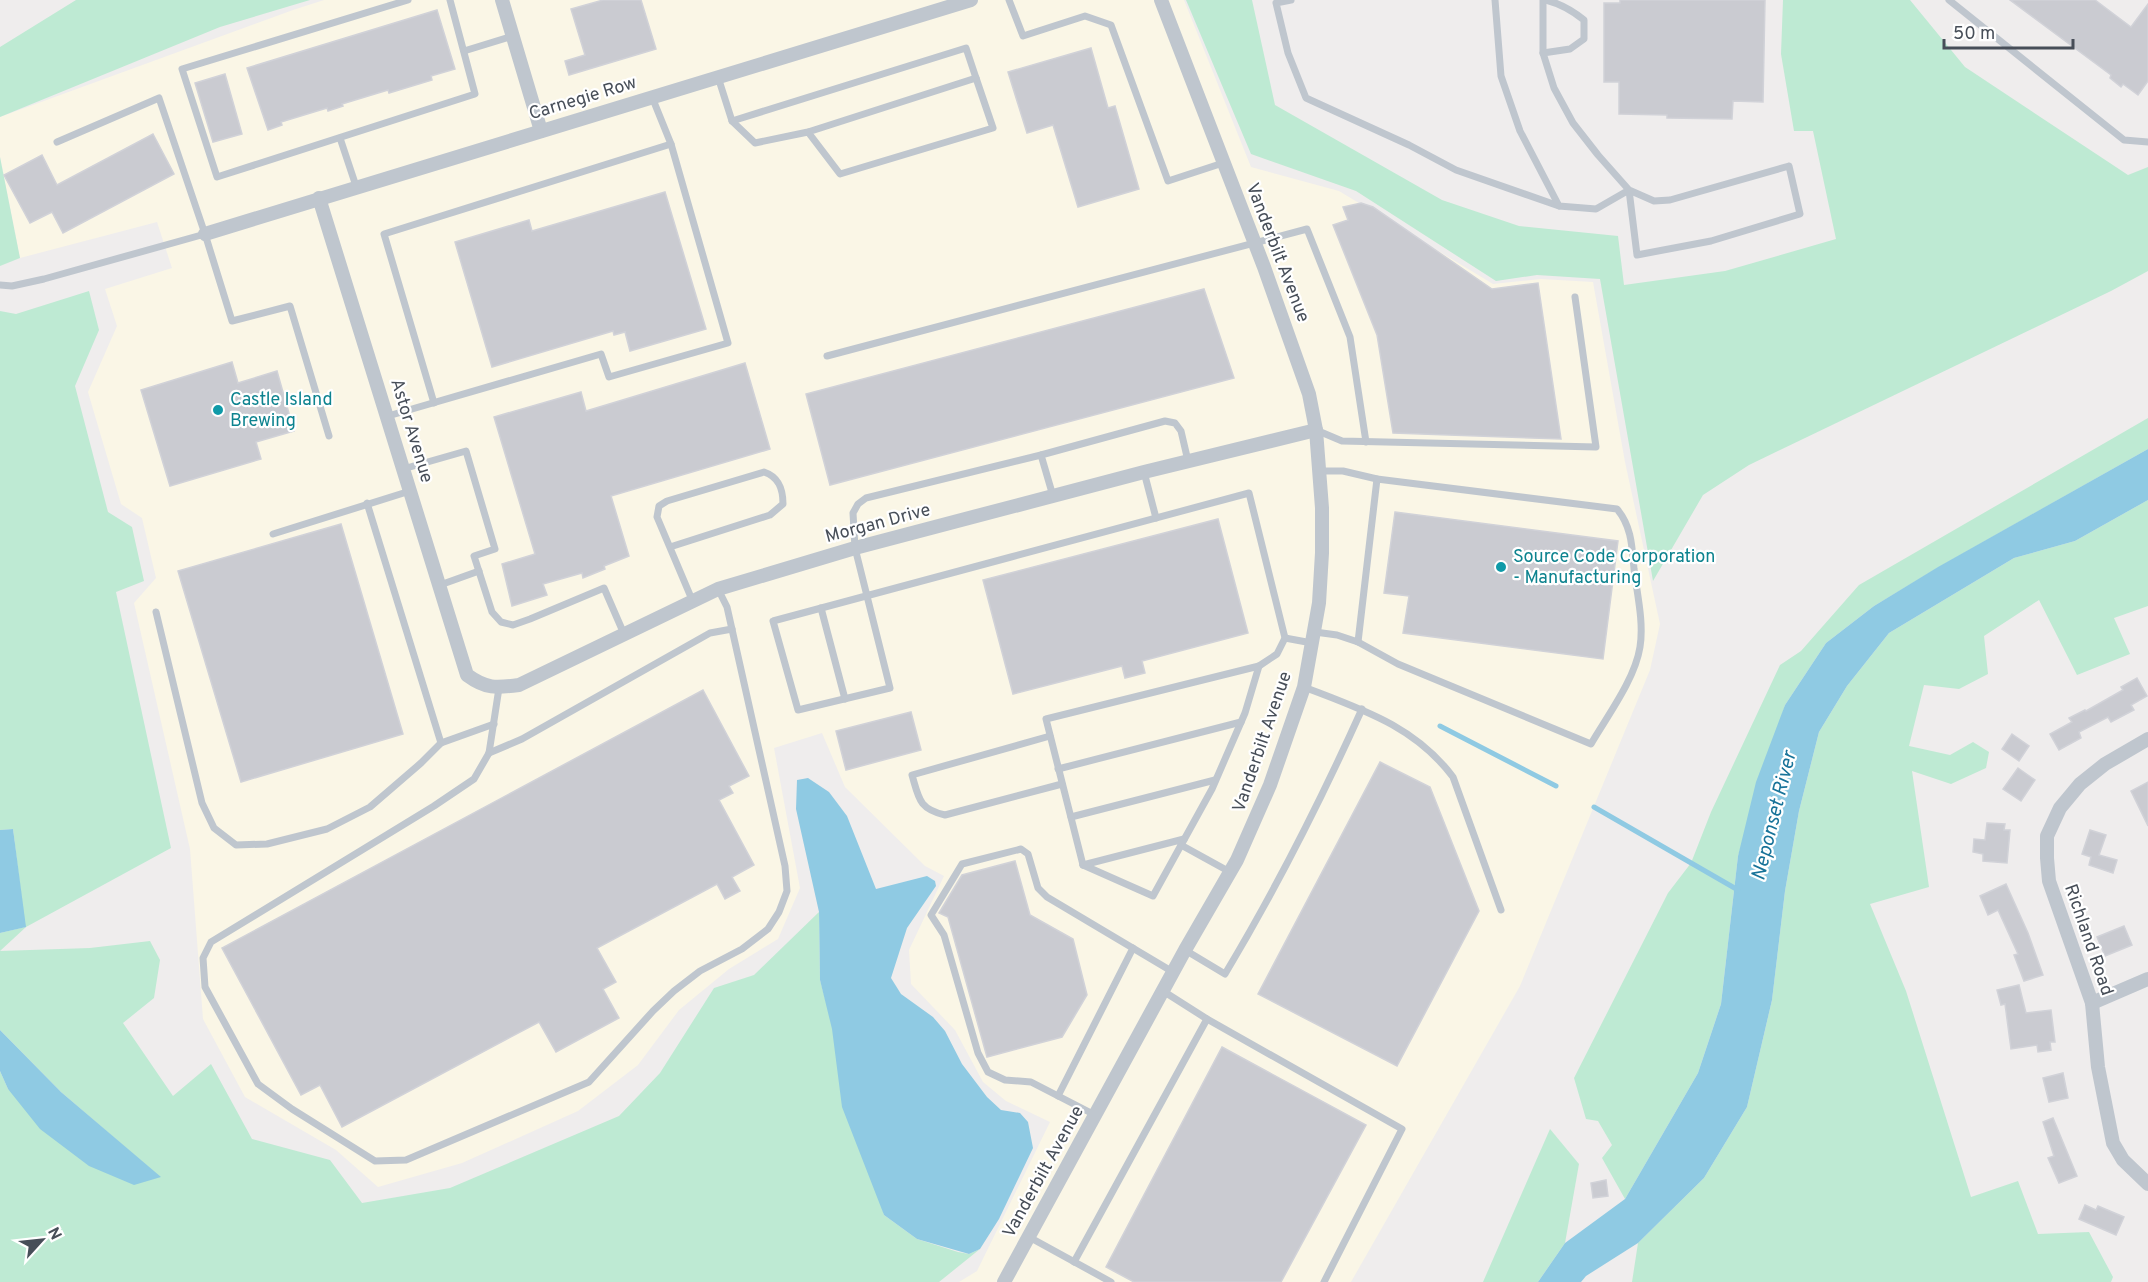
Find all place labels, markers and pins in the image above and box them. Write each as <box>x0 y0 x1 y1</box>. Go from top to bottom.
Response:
place label: Castle Island Brewing <box>230 389 333 433</box>
marker: Castle Island Brewing <box>211 403 225 417</box>
place label: Source Code Corporation - Manufacturing <box>1513 546 1715 590</box>
marker: Source Code Corporation - Manufacturing <box>1494 560 1508 574</box>

